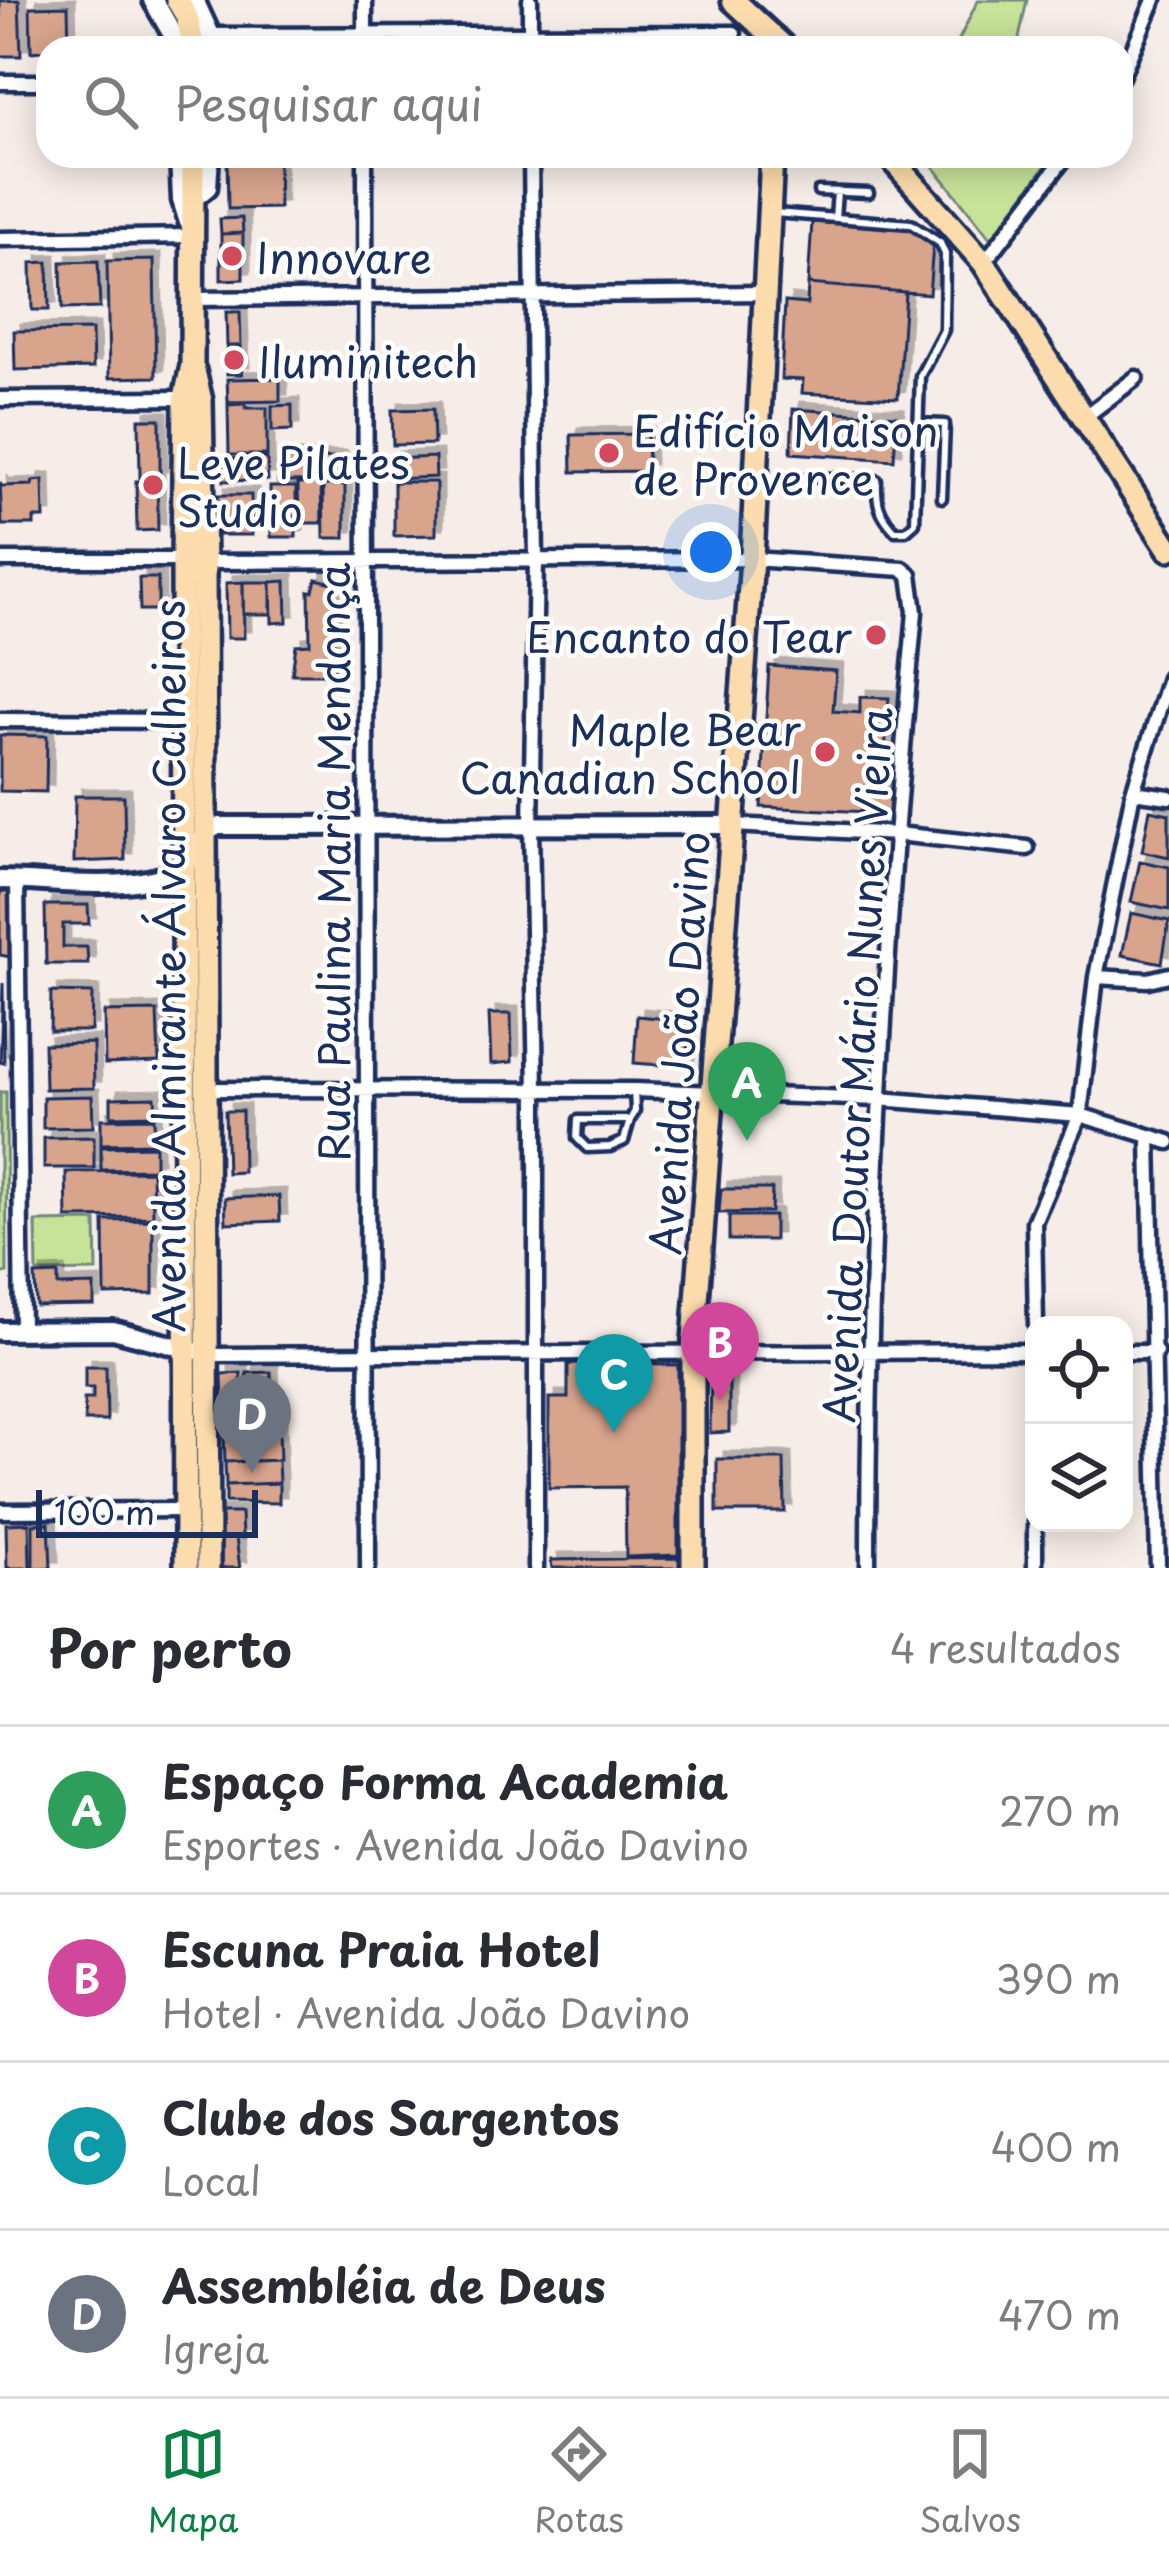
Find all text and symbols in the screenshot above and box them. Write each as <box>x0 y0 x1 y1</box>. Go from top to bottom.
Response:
search box <box>36 36 1133 168</box>
text: Pesquisar aqui <box>174 68 483 136</box>
icon: search <box>78 69 144 135</box>
place label: Innovare <box>256 225 432 288</box>
marker: Innovare <box>219 243 245 269</box>
place label: Iluminitech <box>258 329 478 392</box>
marker: Iluminitech <box>221 347 247 373</box>
place label: Edifício Maison de Provence <box>633 398 938 509</box>
place label: Leve Pilates Studio <box>177 430 410 541</box>
marker: Edifício Maison de Provence <box>596 440 622 466</box>
marker: Leve Pilates Studio <box>140 472 166 498</box>
your location <box>681 522 741 582</box>
street label: Rua Paulina Maria Mendonça <box>301 563 364 1161</box>
street label: Avenida Almirante Álvaro Calheiros <box>136 599 199 1333</box>
place label: Encanto do Tear <box>526 604 852 667</box>
marker: Encanto do Tear <box>863 622 889 648</box>
place label: Maple Bear Canadian School <box>459 697 801 808</box>
street label: Avenida Doutor Mário Nunes Vieira <box>806 705 906 1424</box>
marker: Maple Bear Canadian School <box>812 739 838 765</box>
street label: Avenida João Davino <box>632 829 724 1257</box>
pin: A <box>708 1042 786 1141</box>
pin: B <box>681 1302 759 1401</box>
map controls <box>1025 1316 1133 1532</box>
button: locate <box>1025 1316 1133 1424</box>
pin: C <box>575 1334 653 1433</box>
pin: D <box>213 1374 291 1473</box>
button: layers <box>1025 1424 1133 1532</box>
scale bar <box>36 1484 258 1537</box>
text: 100 m <box>54 1486 155 1536</box>
text: Por perto <box>48 1608 292 1685</box>
text: 4 resultados <box>890 1617 1121 1676</box>
text: Espaço Forma Academia <box>162 1746 728 1814</box>
text: A <box>72 1780 102 1839</box>
text: 270 m <box>999 1780 1121 1839</box>
text: Esportes · Avenida João Davino <box>162 1814 749 1873</box>
text: Escuna Praia Hotel <box>162 1914 600 1982</box>
text: B <box>74 1948 100 2007</box>
text: 390 m <box>996 1948 1121 2007</box>
text: Hotel · Avenida João Davino <box>162 1982 690 2041</box>
text: Clube dos Sargentos <box>162 2082 620 2150</box>
text: C <box>72 2116 102 2175</box>
text: 400 m <box>991 2116 1121 2175</box>
text: Local <box>162 2150 261 2209</box>
text: Assembléia de Deus <box>162 2250 606 2318</box>
text: D <box>71 2284 103 2343</box>
text: 470 m <box>998 2284 1121 2343</box>
text: Igreja <box>162 2318 269 2377</box>
tab: Mapa <box>148 2421 239 2543</box>
tab: Rotas <box>534 2421 624 2543</box>
tab: Salvos <box>919 2421 1021 2543</box>

